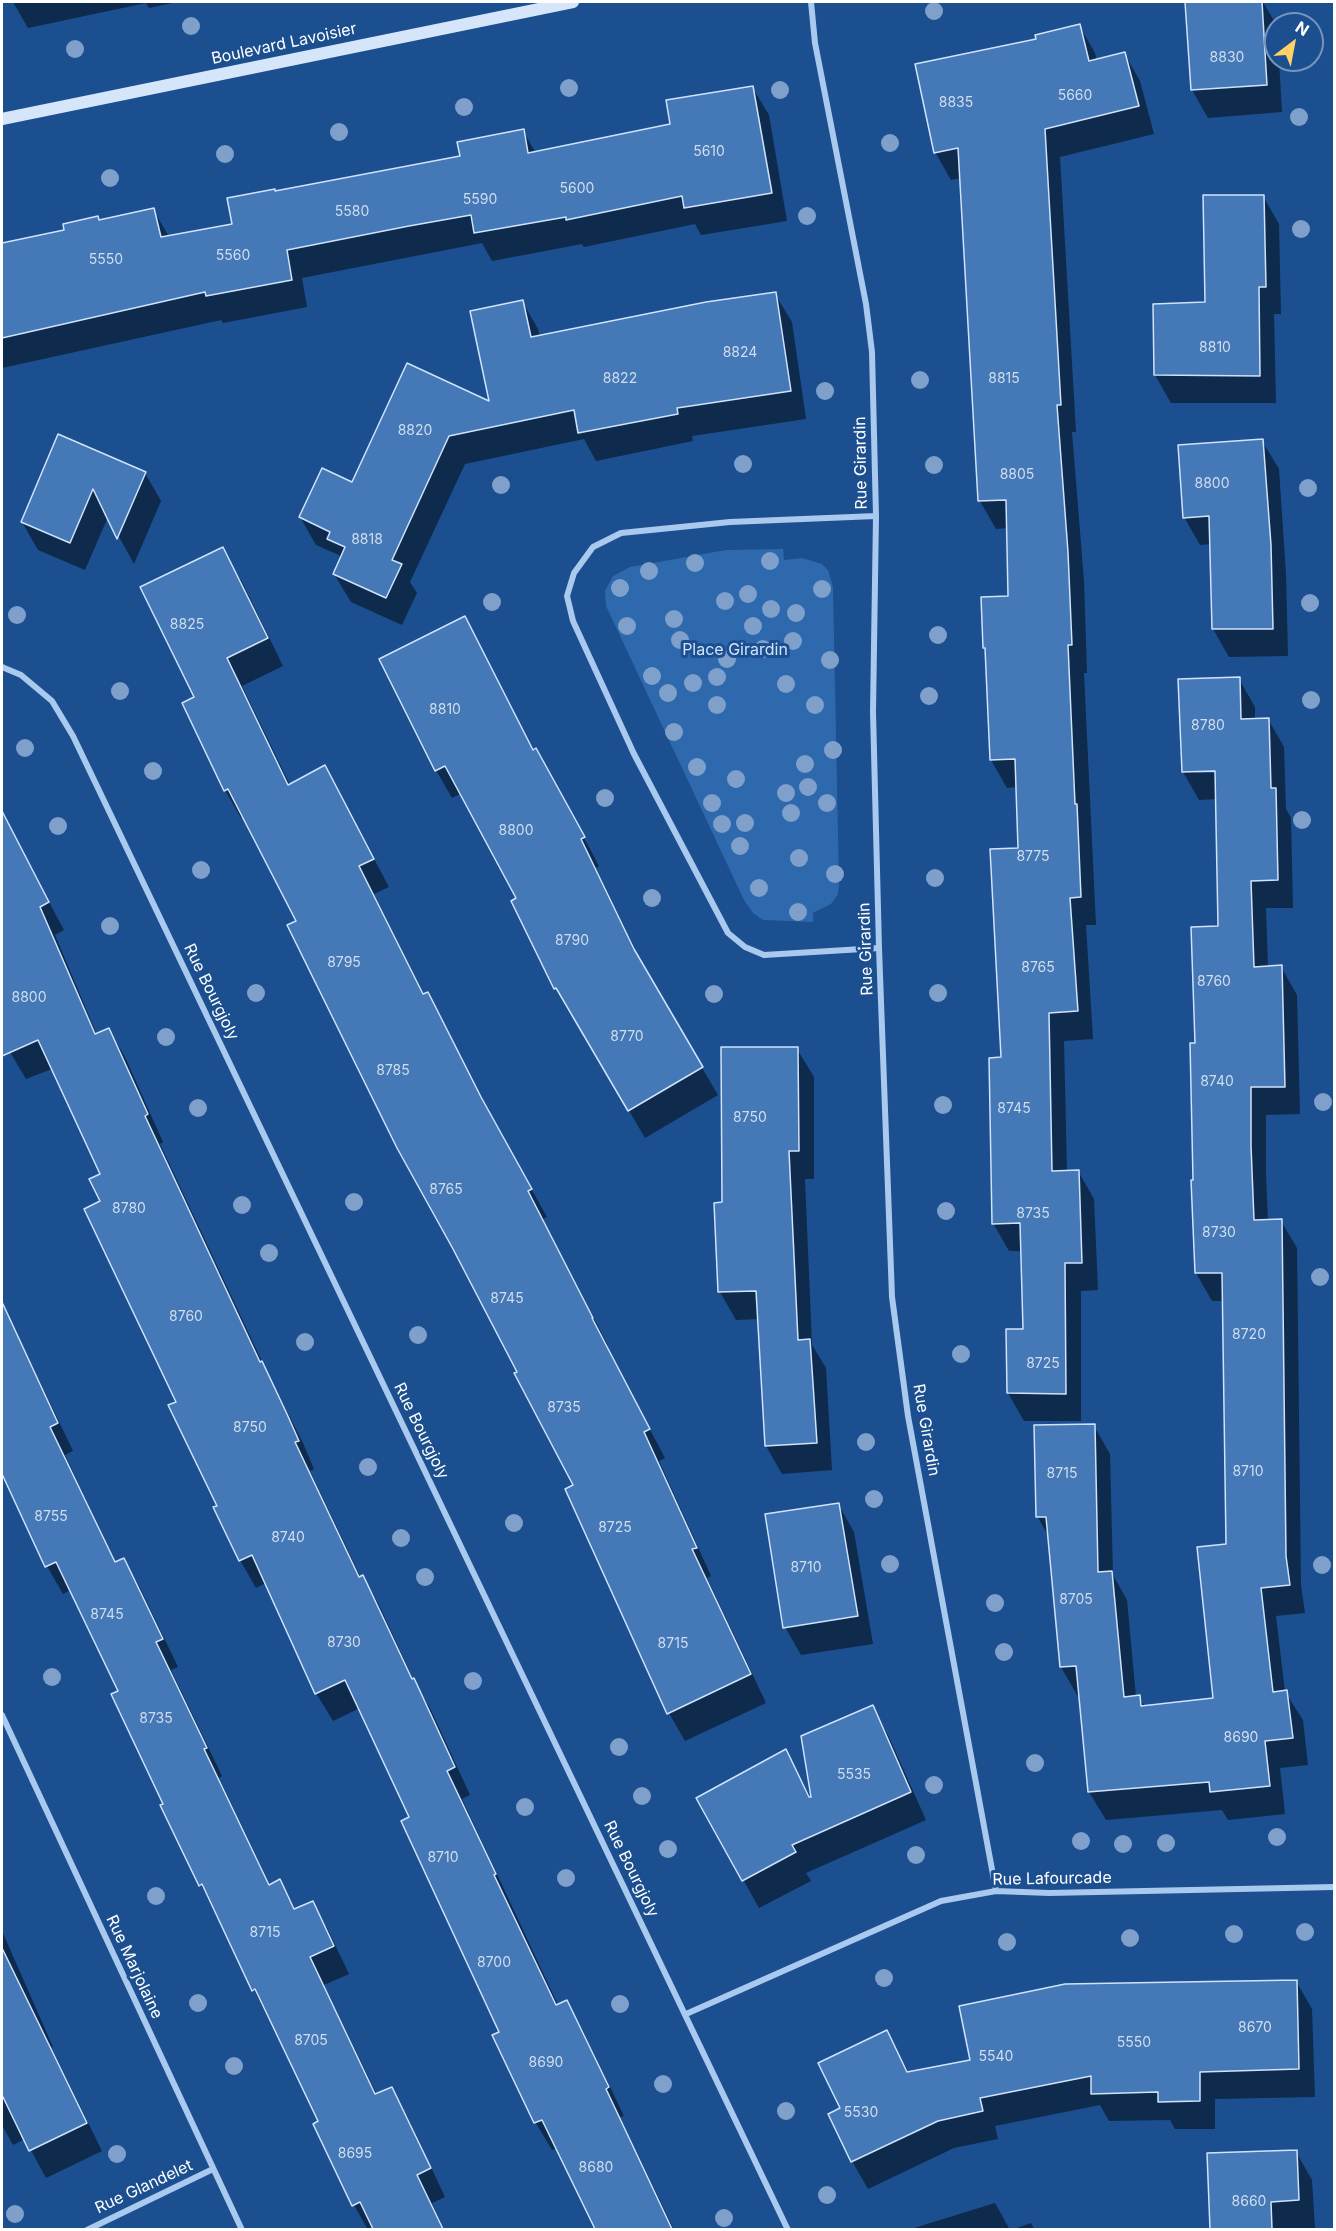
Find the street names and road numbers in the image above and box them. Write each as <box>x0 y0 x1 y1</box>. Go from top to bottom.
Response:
street label: Boulevard Lavoisier <box>210 19 358 69</box>
street label: Rue Girardin <box>851 416 871 510</box>
street label: Rue Girardin <box>855 902 877 996</box>
street label: Rue Bourgjoly <box>179 941 243 1043</box>
street label: Rue Bourgjoly <box>389 1380 453 1482</box>
street label: Rue Girardin <box>908 1382 944 1478</box>
street label: Rue Bourgjoly <box>599 1818 663 1920</box>
street label: Rue Lafourcade <box>992 1868 1112 1890</box>
street label: Rue Marjolaine <box>102 1912 166 2022</box>
street label: Rue Glandelet <box>92 2156 196 2218</box>

